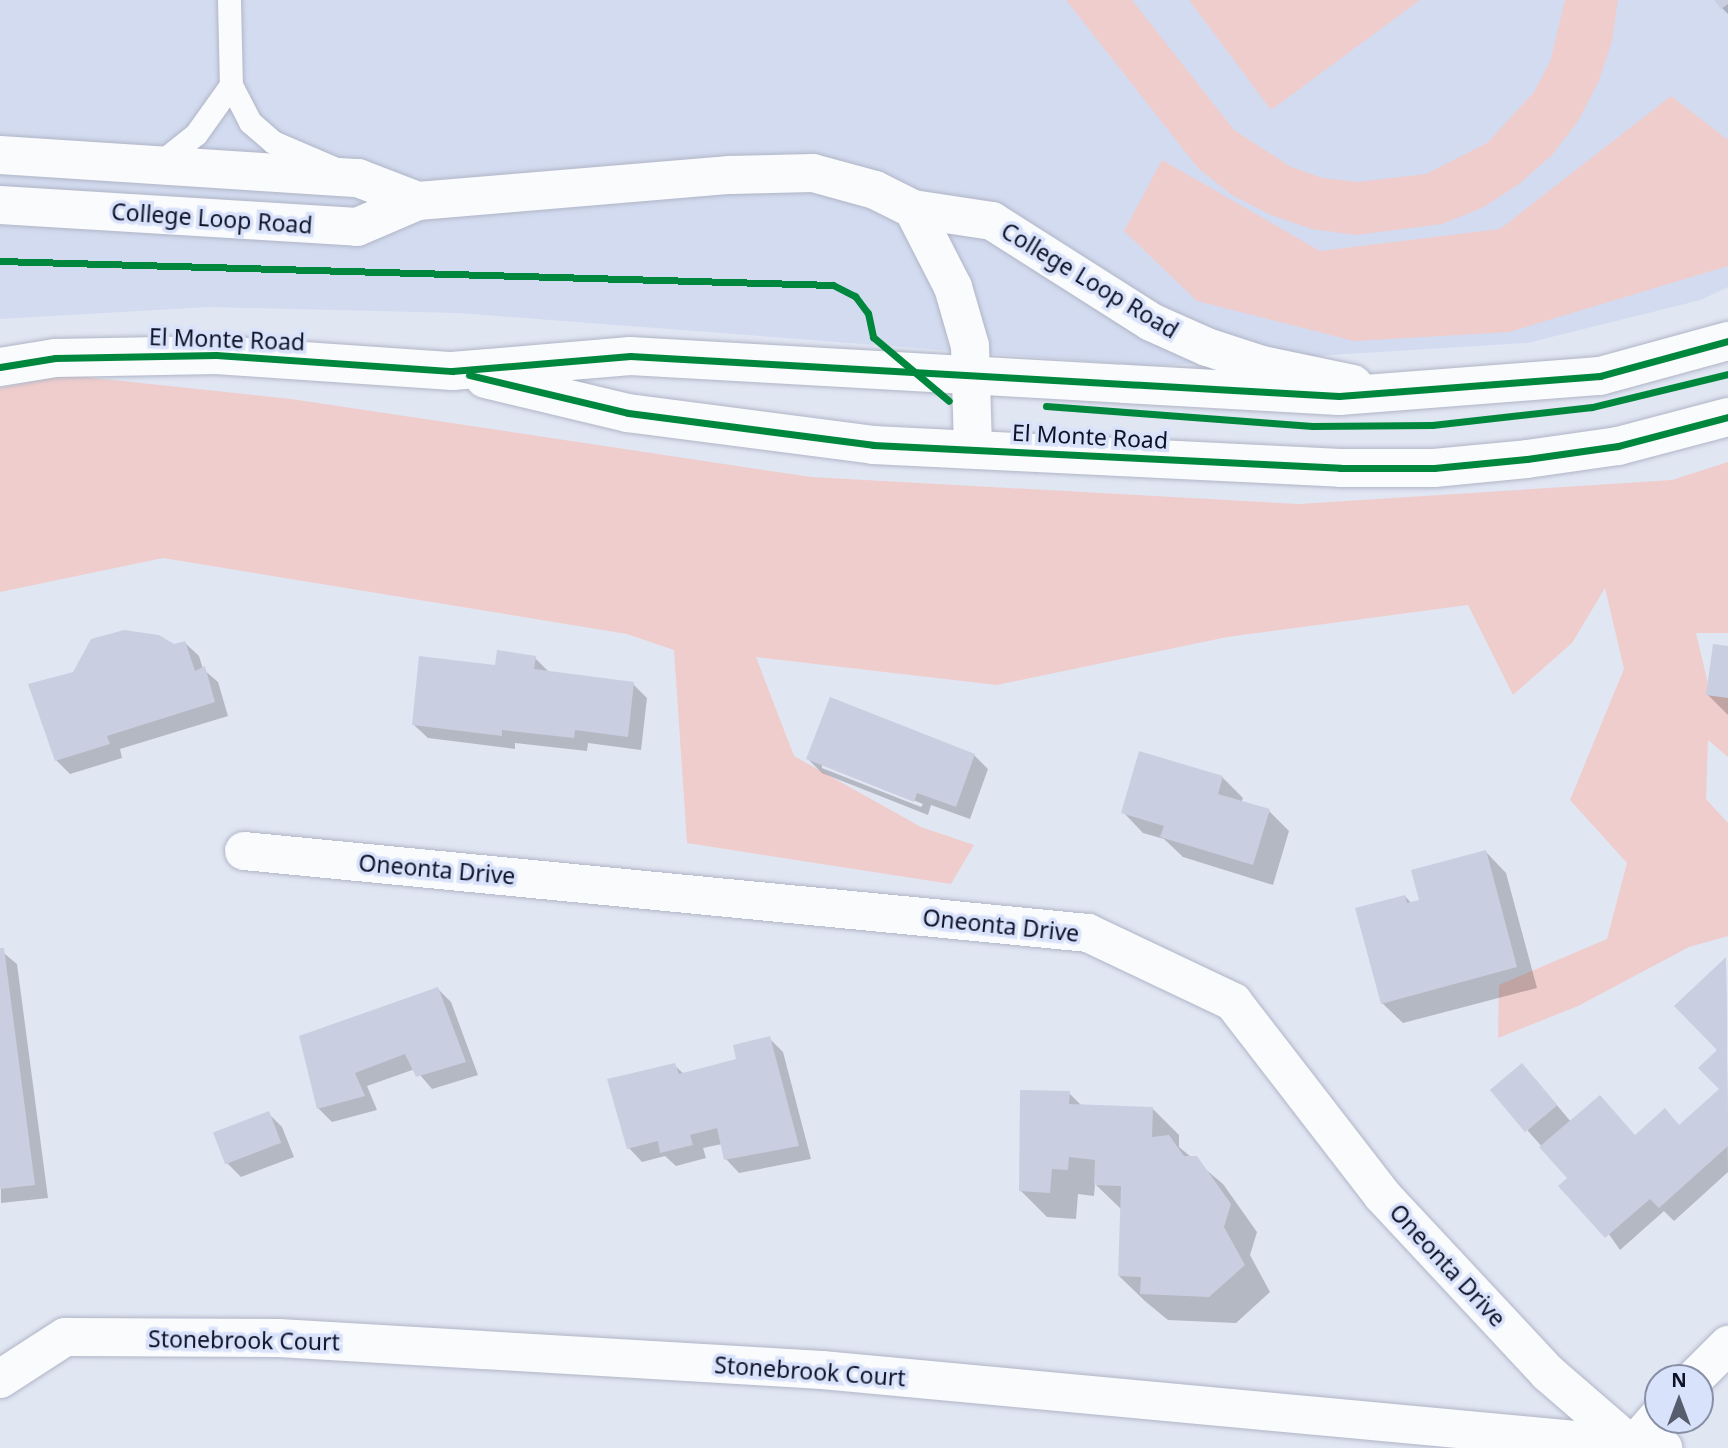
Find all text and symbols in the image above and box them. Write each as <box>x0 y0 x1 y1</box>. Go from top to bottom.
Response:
street label: College Loop Road <box>110 197 314 239</box>
street label: College Loop Road <box>996 216 1184 344</box>
street label: El Monte Road <box>148 322 306 356</box>
street label: El Monte Road <box>1011 418 1169 454</box>
street label: Oneonta Drive <box>357 848 517 890</box>
street label: Oneonta Drive <box>921 903 1081 947</box>
street label: Oneonta Drive <box>1384 1198 1512 1332</box>
street label: Stonebrook Court <box>148 1325 340 1355</box>
street label: Stonebrook Court <box>713 1351 907 1391</box>
north arrow <box>1644 1364 1714 1434</box>
text: N <box>1671 1367 1687 1393</box>

